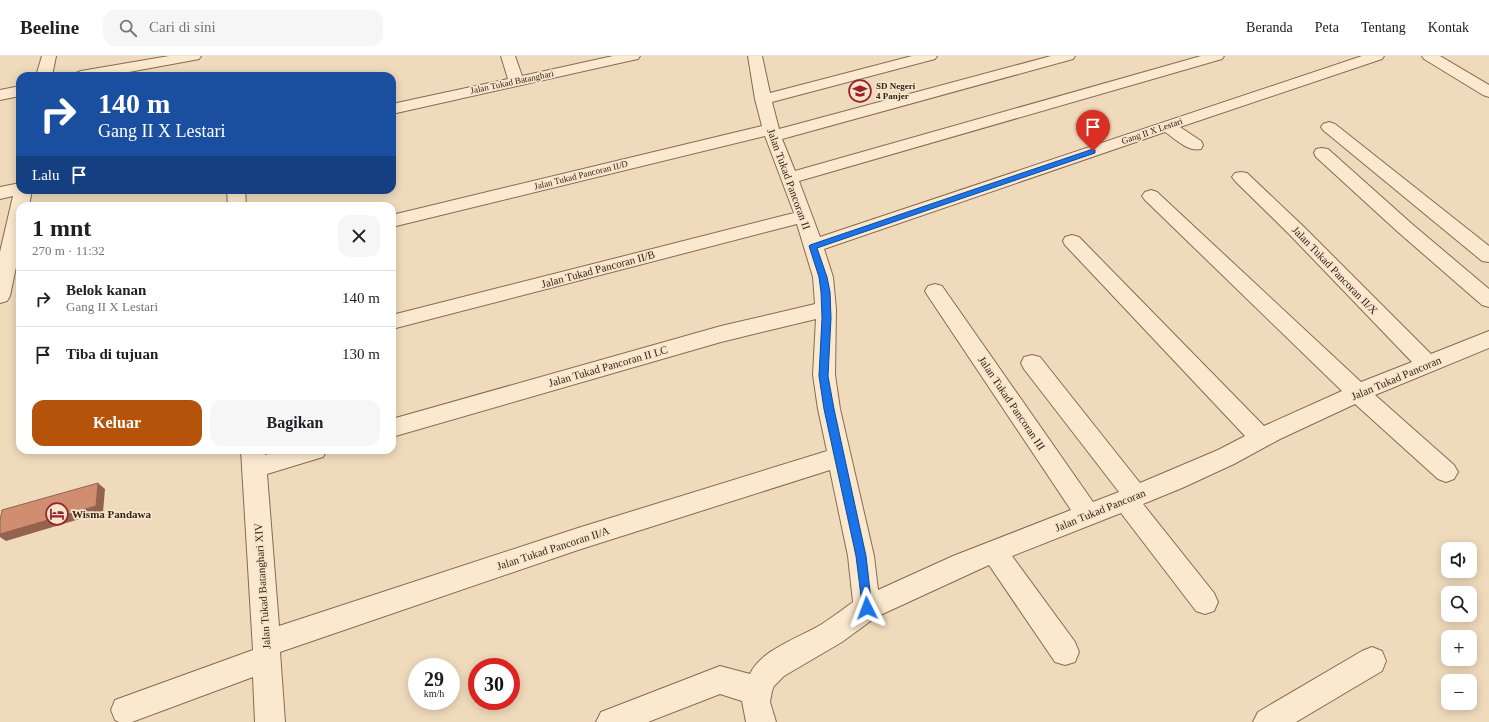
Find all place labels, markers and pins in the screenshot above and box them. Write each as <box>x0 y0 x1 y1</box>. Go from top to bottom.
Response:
school or university icon: SD Negeri 4 Panjer <box>847 78 873 104</box>
place label: SD Negeri 4 Panjer <box>876 81 916 101</box>
pin <box>1076 110 1110 151</box>
hotel icon: Wisma Pandawa <box>44 501 70 527</box>
place label: Wisma Pandawa <box>72 508 151 520</box>

